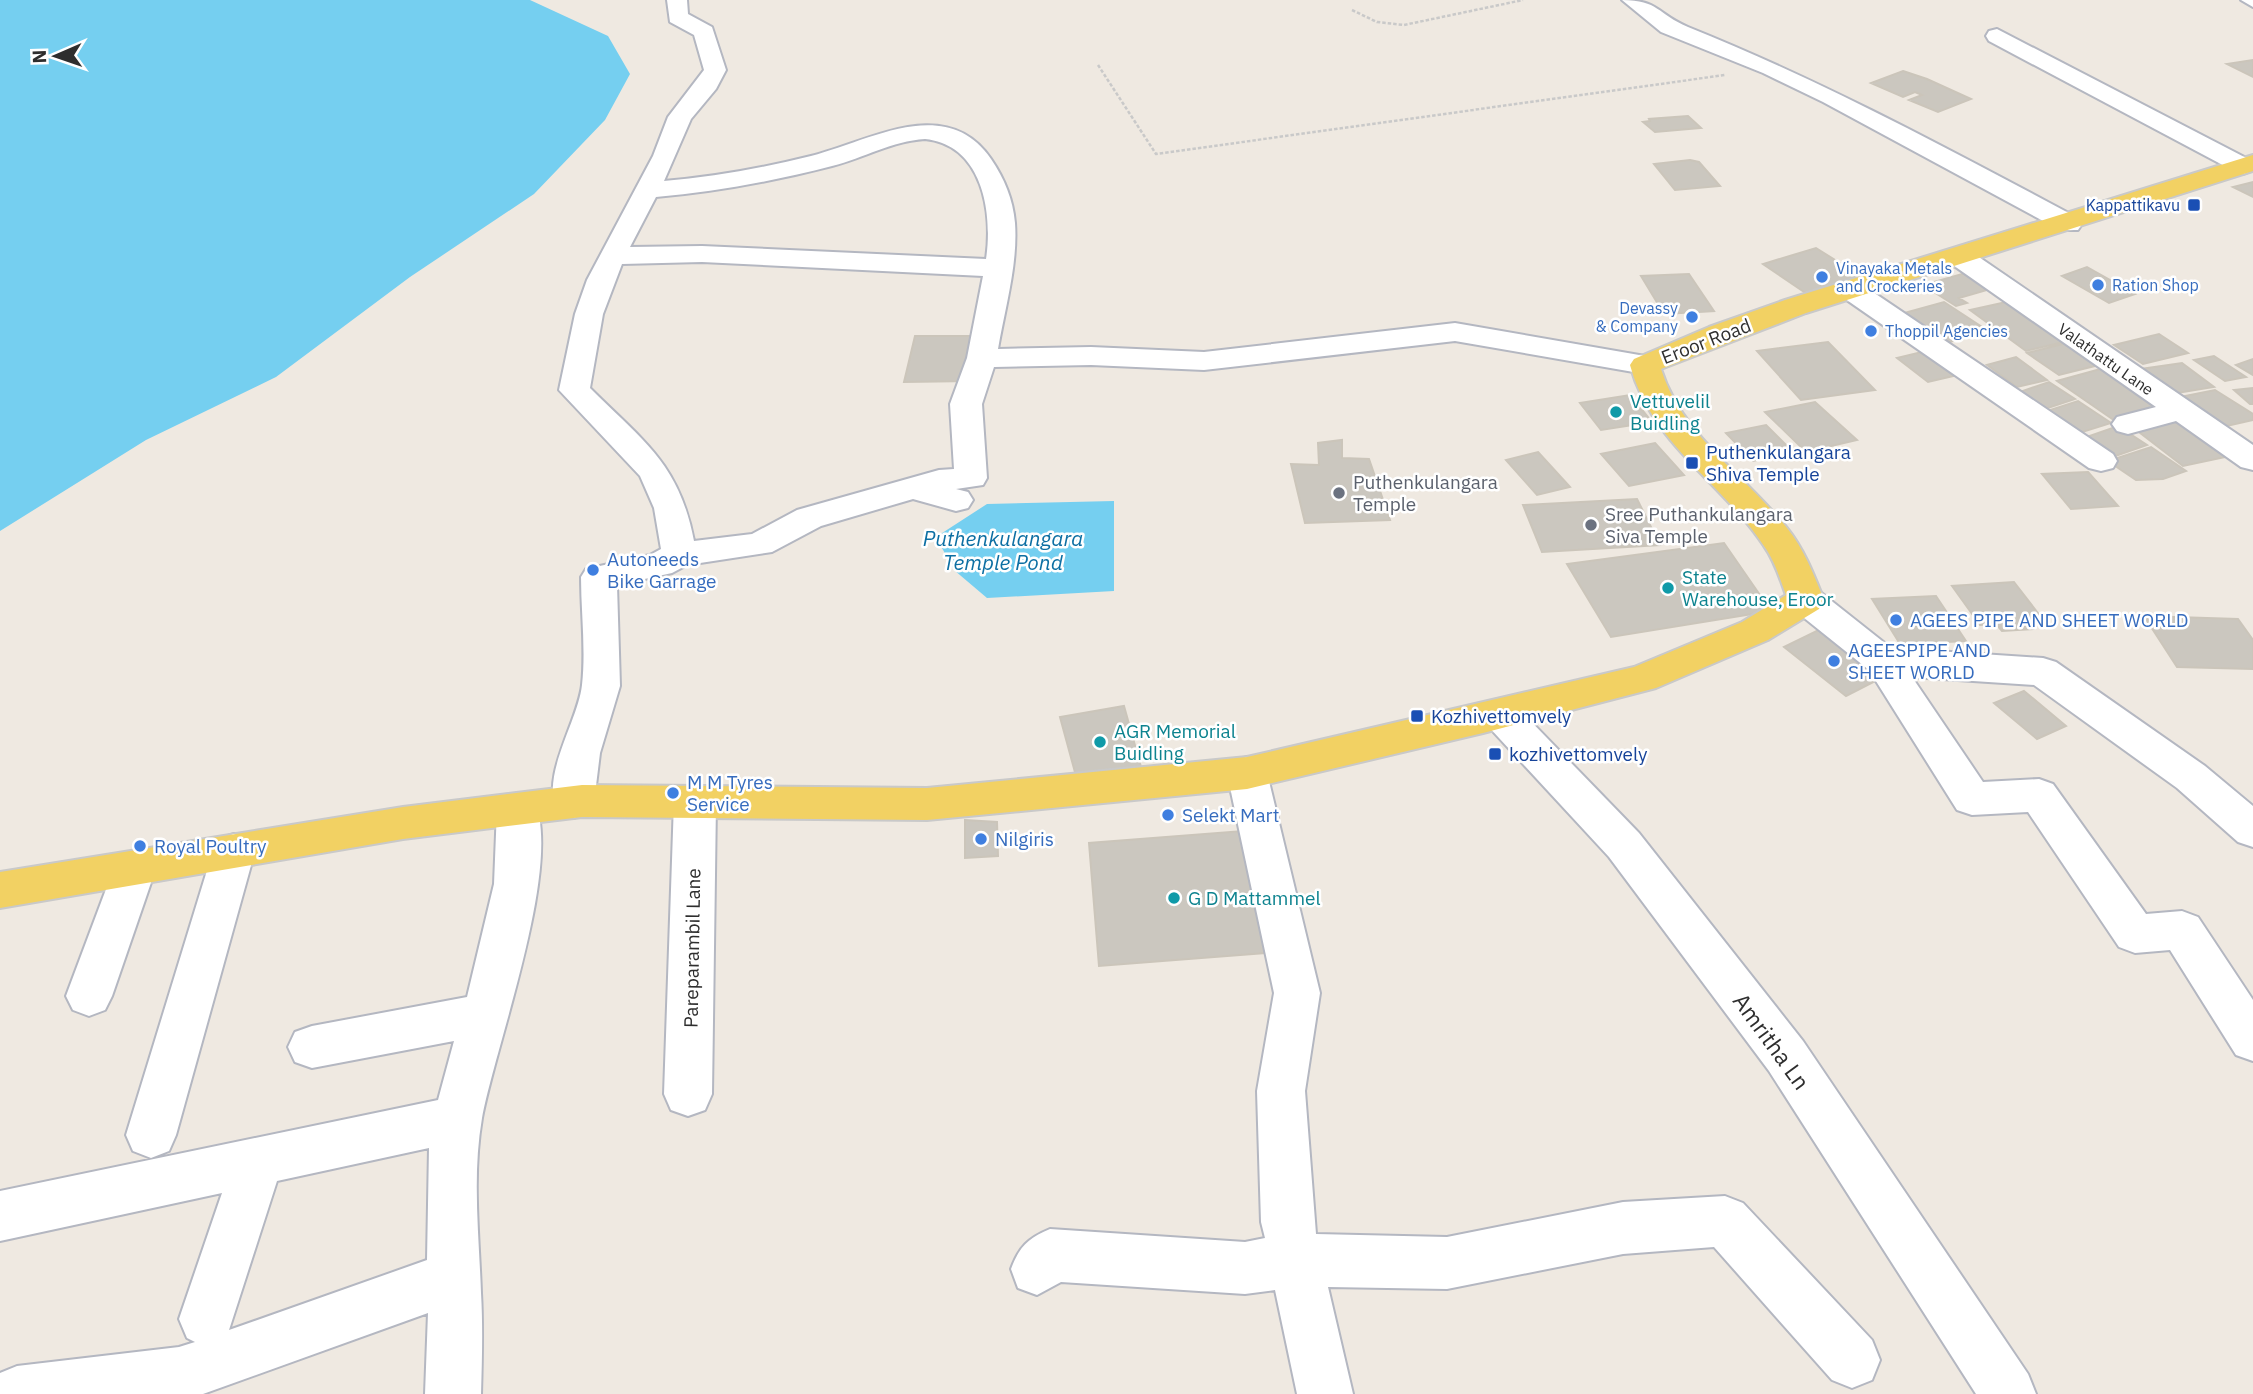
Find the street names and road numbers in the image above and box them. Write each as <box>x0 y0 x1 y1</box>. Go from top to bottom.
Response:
street label: Eroor Road <box>1658 313 1754 369</box>
street label: Valathattu Lane <box>2054 319 2158 400</box>
street label: Pareparambil Lane <box>679 868 705 1028</box>
street label: Amritha Ln <box>1727 987 1817 1095</box>

